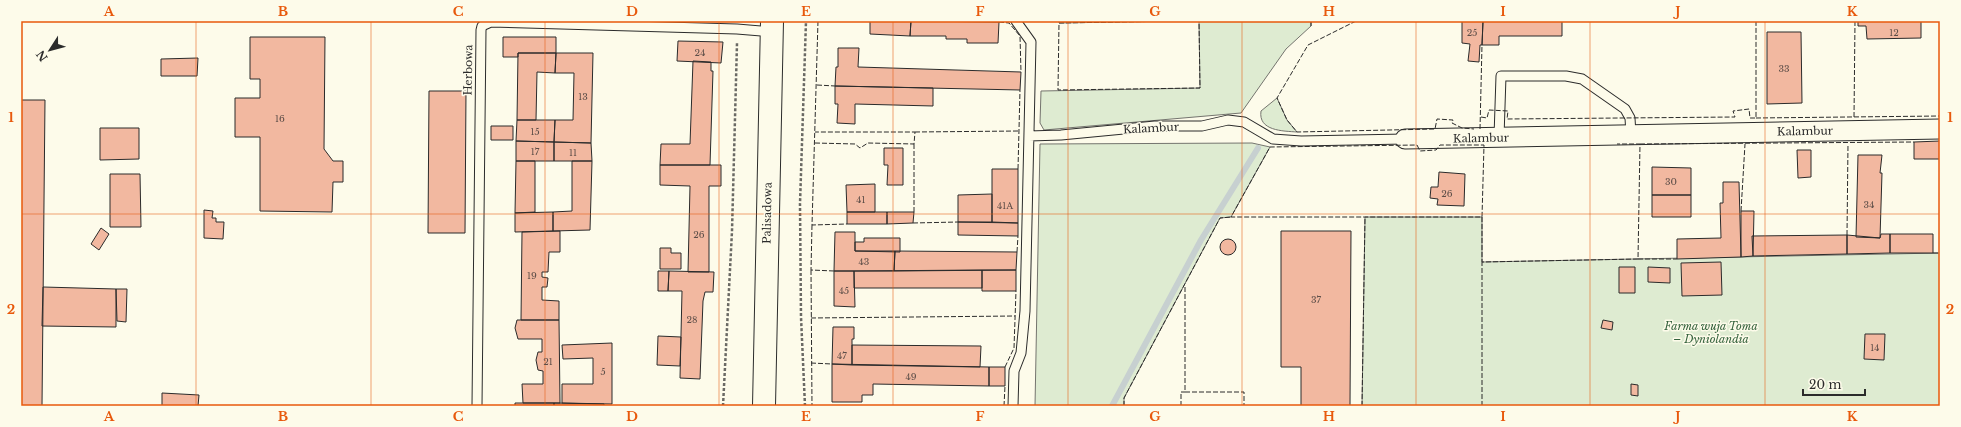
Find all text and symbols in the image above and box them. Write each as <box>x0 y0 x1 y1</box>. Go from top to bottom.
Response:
text: A <box>103 3 115 20</box>
text: B <box>278 3 288 20</box>
text: C <box>453 3 464 20</box>
text: D <box>626 3 638 20</box>
text: E <box>801 3 811 20</box>
text: F <box>976 3 985 20</box>
text: G <box>1149 3 1161 20</box>
text: H <box>1323 3 1335 20</box>
text: I <box>1500 3 1506 20</box>
text: J <box>1672 3 1681 20</box>
text: K <box>1847 3 1858 20</box>
house number: 25 <box>1467 27 1477 38</box>
house number: 12 <box>1889 27 1899 38</box>
north arrow <box>30 30 70 70</box>
street label: Herbowa <box>461 43 475 96</box>
text: N <box>33 47 51 64</box>
house number: 24 <box>695 47 705 58</box>
house number: 33 <box>1778 63 1790 74</box>
house number: 13 <box>578 91 588 102</box>
text: 1 <box>8 109 14 126</box>
text: 1 <box>1947 109 1953 126</box>
house number: 16 <box>275 113 285 124</box>
street label: Kalambur <box>1123 120 1180 136</box>
street label: Kalambur <box>1777 123 1834 138</box>
house number: 15 <box>530 126 540 137</box>
street label: Kalambur <box>1453 130 1510 145</box>
house number: 17 <box>531 146 540 157</box>
house number: 11 <box>569 147 577 158</box>
house number: 30 <box>1665 176 1677 187</box>
street label: Palisadowa <box>759 181 775 244</box>
house number: 26 <box>1441 188 1453 199</box>
house number: 41 <box>856 194 866 205</box>
house number: 34 <box>1864 199 1874 210</box>
house number: 41A <box>997 200 1014 211</box>
house number: 26 <box>693 229 705 240</box>
house number: 43 <box>859 256 869 267</box>
house number: 19 <box>527 270 537 281</box>
house number: 45 <box>839 285 849 296</box>
house number: 37 <box>1311 294 1322 305</box>
text: 2 <box>7 301 15 318</box>
text: 2 <box>1946 301 1954 318</box>
house number: 28 <box>687 314 698 325</box>
park label: Farma wuja Toma – Dyniolandia <box>1663 319 1758 346</box>
house number: 14 <box>1870 342 1880 353</box>
house number: 47 <box>837 350 847 361</box>
house number: 21 <box>543 356 553 367</box>
house number: 5 <box>600 366 606 377</box>
house number: 49 <box>905 371 917 382</box>
scale bar <box>1803 371 1865 397</box>
text: 20 m <box>1809 377 1841 392</box>
text: A <box>103 408 115 425</box>
text: B <box>278 408 288 425</box>
text: C <box>453 408 464 425</box>
text: D <box>626 408 638 425</box>
text: E <box>801 408 811 425</box>
text: F <box>976 408 985 425</box>
text: G <box>1149 408 1161 425</box>
text: H <box>1323 408 1335 425</box>
text: I <box>1500 408 1506 425</box>
text: J <box>1672 408 1681 425</box>
text: K <box>1847 408 1858 425</box>

